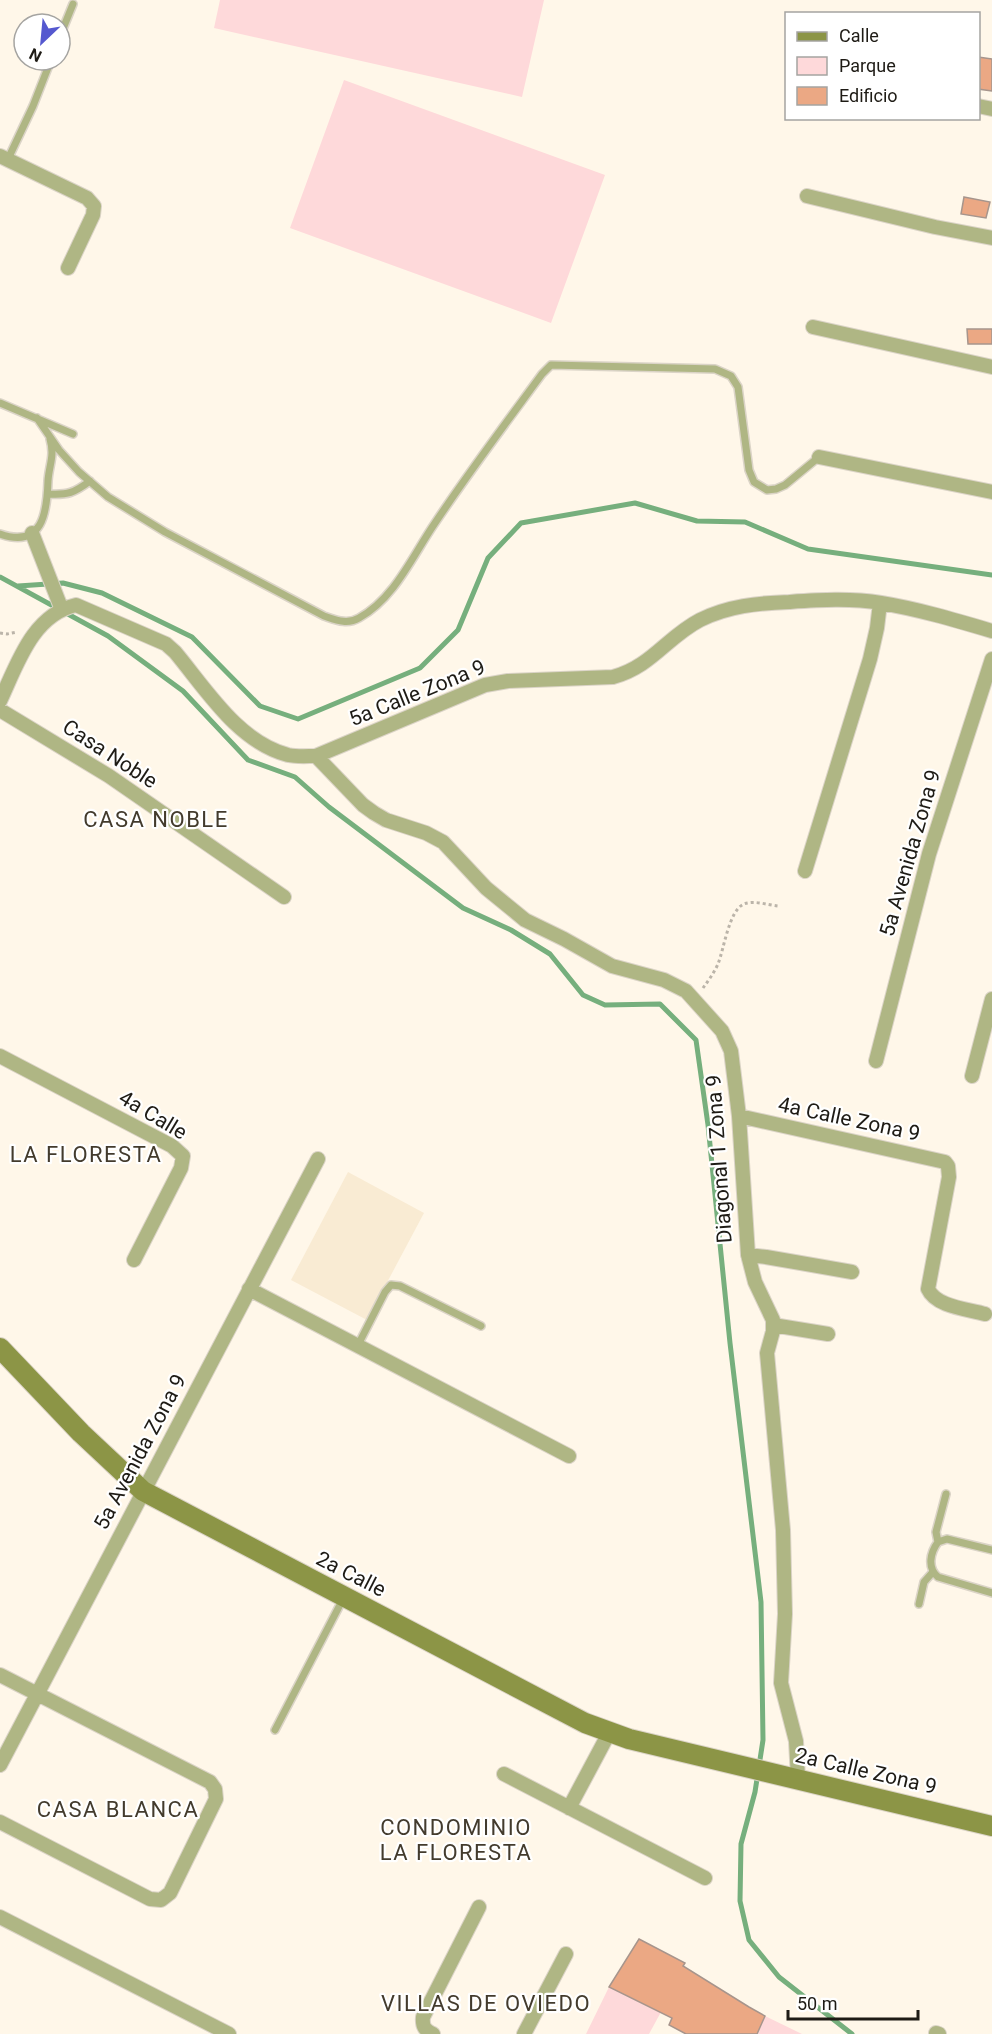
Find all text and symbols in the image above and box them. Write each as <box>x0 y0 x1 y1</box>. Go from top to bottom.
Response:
north arrow <box>12 12 72 72</box>
legend <box>785 12 980 120</box>
text: Calle <box>839 25 879 46</box>
text: N <box>26 44 45 66</box>
text: Parque <box>839 55 896 76</box>
text: Edificio <box>839 85 898 106</box>
street label: 5a Calle Zona 9 <box>346 655 488 731</box>
street label: Casa Noble <box>58 715 162 793</box>
street label: 5a Avenida Zona 9 <box>875 767 945 939</box>
district label: CASA NOBLE <box>83 807 229 832</box>
street label: Diagonal 1 Zona 9 <box>701 1074 737 1244</box>
street label: 4a Calle <box>115 1085 191 1145</box>
street label: 4a Calle Zona 9 <box>776 1092 922 1146</box>
district label: LA FLORESTA <box>10 1142 162 1167</box>
street label: 5a Avenida Zona 9 <box>89 1370 191 1534</box>
street label: 2a Calle <box>312 1546 390 1602</box>
street label: 2a Calle Zona 9 <box>793 1743 939 1799</box>
district label: CASA BLANCA <box>37 1797 199 1822</box>
district label: CONDOMINIO LA FLORESTA <box>380 1815 532 1865</box>
scale bar <box>788 1983 918 2021</box>
district label: VILLAS DE OVIEDO <box>381 1991 591 2016</box>
text: 50 m <box>797 1993 837 2014</box>

